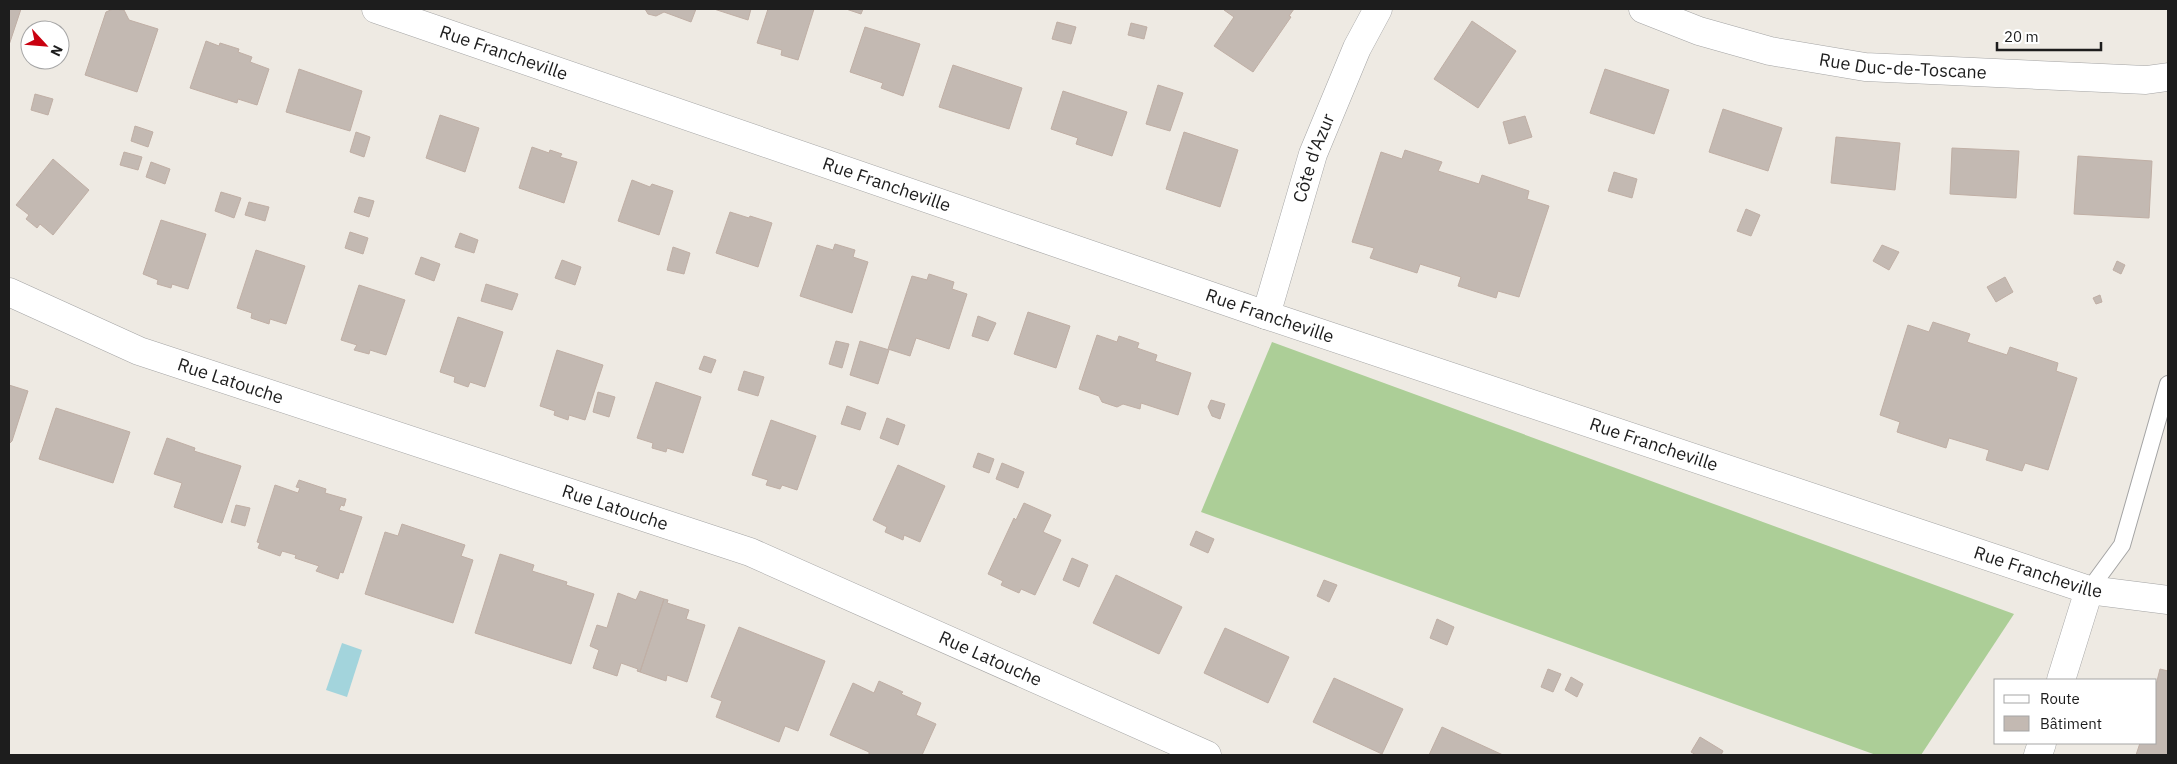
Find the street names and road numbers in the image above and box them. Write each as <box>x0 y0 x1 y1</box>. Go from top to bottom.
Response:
street label: Rue Francheville <box>437 20 571 85</box>
street label: Rue Duc-de-Toscane <box>1817 47 1987 84</box>
street label: Côte d'Azur <box>1287 110 1340 205</box>
street label: Rue Francheville <box>820 151 954 217</box>
street label: Rue Francheville <box>1203 283 1337 348</box>
street label: Rue Latouche <box>175 352 287 409</box>
street label: Rue Francheville <box>1587 412 1721 476</box>
street label: Rue Latouche <box>559 479 671 535</box>
street label: Rue Francheville <box>1971 540 2104 603</box>
street label: Rue Latouche <box>936 625 1046 691</box>

